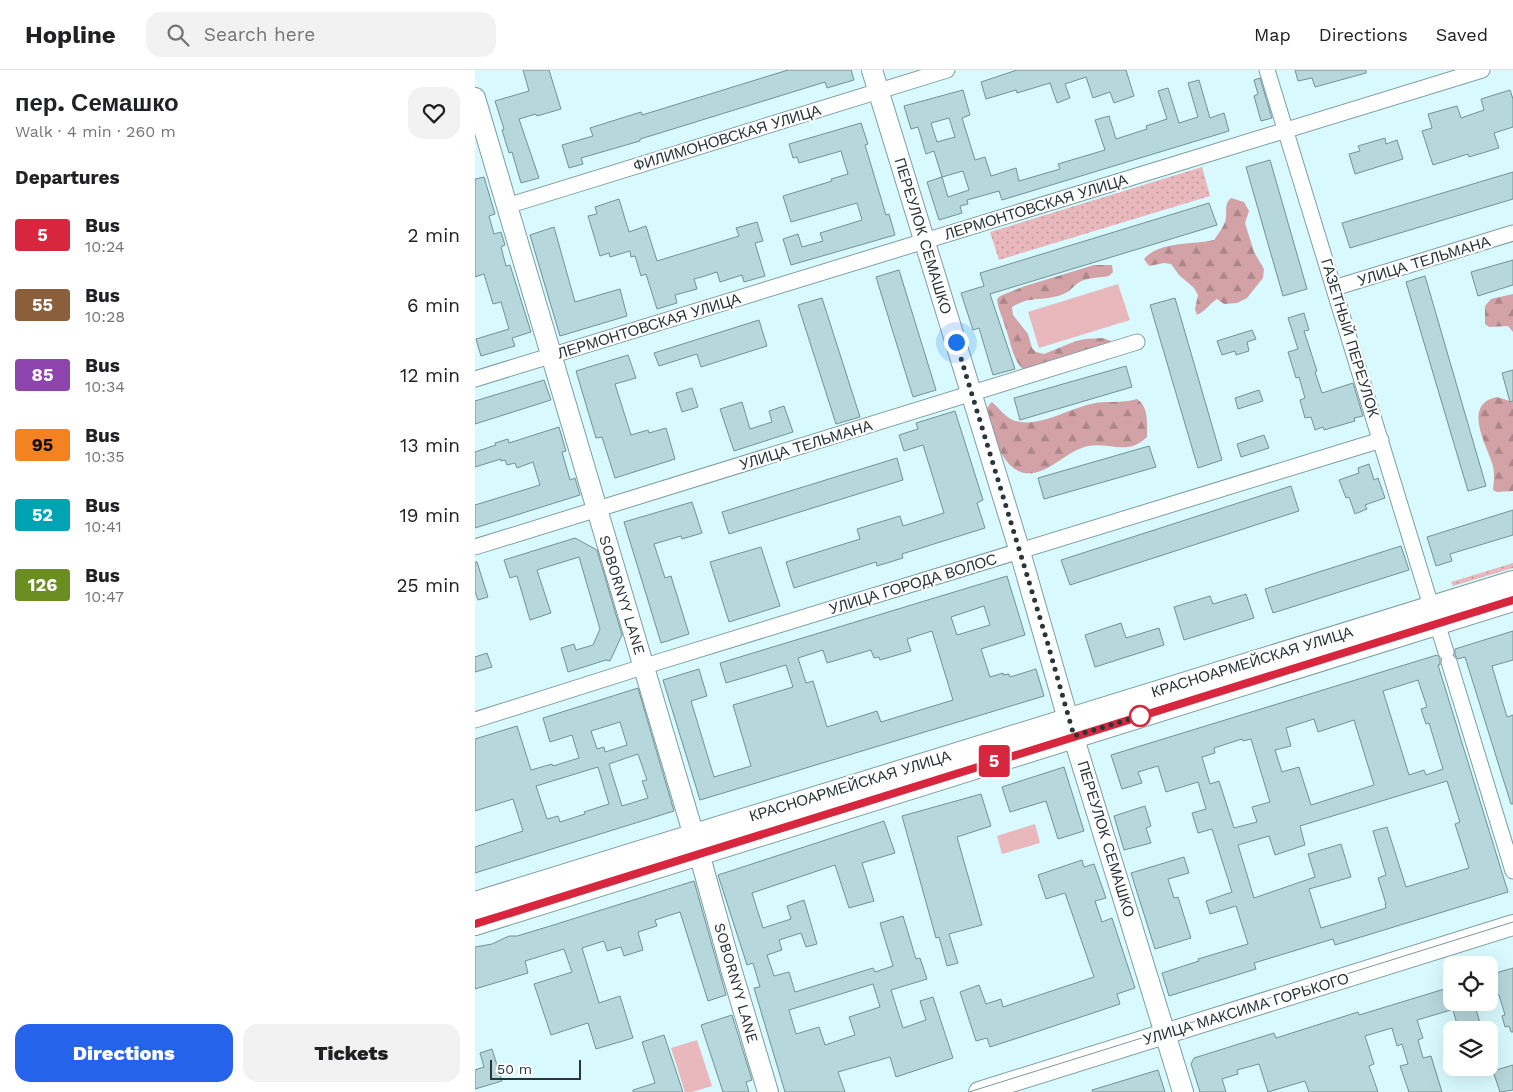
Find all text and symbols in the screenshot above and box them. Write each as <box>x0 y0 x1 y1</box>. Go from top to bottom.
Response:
search box <box>146 12 496 57</box>
text: Hopline <box>25 21 116 49</box>
icon: search <box>164 21 192 49</box>
text: Search here <box>204 23 315 46</box>
text: Map <box>1254 24 1291 45</box>
text: Directions <box>1319 24 1408 45</box>
text: Saved <box>1436 24 1488 45</box>
button: heart <box>408 87 460 139</box>
text: пер. Семашко <box>15 89 179 117</box>
street label: ФИЛИМОНОВСКАЯ УЛИЦА <box>631 101 823 175</box>
text: Walk · 4 min · 260 m <box>15 122 176 141</box>
street label: ПЕРЕУЛОК СЕМАШКО <box>891 156 955 316</box>
text: Departures <box>15 166 120 189</box>
street label: ЛЕРМОНТОВСКАЯ УЛИЦА <box>942 171 1130 243</box>
text: Bus <box>85 214 120 237</box>
text: 5 <box>37 224 48 245</box>
text: 2 min <box>408 224 460 247</box>
street label: УЛИЦА ТЕЛЬМАНА <box>1356 232 1492 290</box>
text: 10:24 <box>85 237 125 256</box>
street label: ГАЗЕТНЫЙ ПЕРЕУЛОК <box>1317 256 1383 420</box>
text: Bus <box>85 284 120 307</box>
street label: ЛЕРМОНТОВСКАЯ УЛИЦА <box>555 290 743 362</box>
text: 55 <box>32 294 53 315</box>
text: 6 min <box>407 294 460 317</box>
text: 10:28 <box>85 307 125 326</box>
your location <box>944 330 969 355</box>
text: Bus <box>85 354 120 377</box>
text: 85 <box>32 364 53 385</box>
text: 12 min <box>400 364 460 387</box>
text: 10:34 <box>85 377 125 396</box>
street label: УЛИЦА ТЕЛЬМАНА <box>738 416 874 474</box>
text: Bus <box>85 424 120 447</box>
text: 95 <box>32 434 53 455</box>
text: 13 min <box>400 434 460 457</box>
text: 10:35 <box>85 447 125 466</box>
text: Bus <box>85 494 120 517</box>
text: 52 <box>32 504 53 525</box>
text: 19 min <box>399 504 460 527</box>
text: 10:41 <box>85 517 122 536</box>
street label: SOBORNYY LANE <box>595 533 649 657</box>
street label: УЛИЦА ГОРОДА ВОЛОС <box>827 550 999 618</box>
text: Bus <box>85 564 120 587</box>
text: 126 <box>28 574 57 595</box>
text: 25 min <box>396 574 460 597</box>
text: 10:47 <box>85 587 124 606</box>
street label: КРАСНОАРМЕЙСКАЯ УЛИЦА <box>1149 623 1355 701</box>
unlabelled marker <box>1129 705 1151 727</box>
line badge: 5 <box>978 745 1010 777</box>
street label: КРАСНОАРМЕЙСКАЯ УЛИЦА <box>747 747 953 825</box>
text: 5 <box>989 750 999 771</box>
street label: ПЕРЕУЛОК СЕМАШКО <box>1074 759 1138 919</box>
street label: SOBORNYY LANE <box>710 921 762 1045</box>
map controls <box>1443 956 1498 1076</box>
button: locate <box>1443 956 1498 1011</box>
street label: УЛИЦА МАКСИМА ГОРЬКОГО <box>1141 969 1351 1049</box>
button: layers <box>1443 1021 1498 1076</box>
button: Directions <box>15 1024 233 1082</box>
button: Tickets <box>243 1024 460 1082</box>
scale bar <box>490 1057 581 1080</box>
text: 50 m <box>497 1061 532 1077</box>

